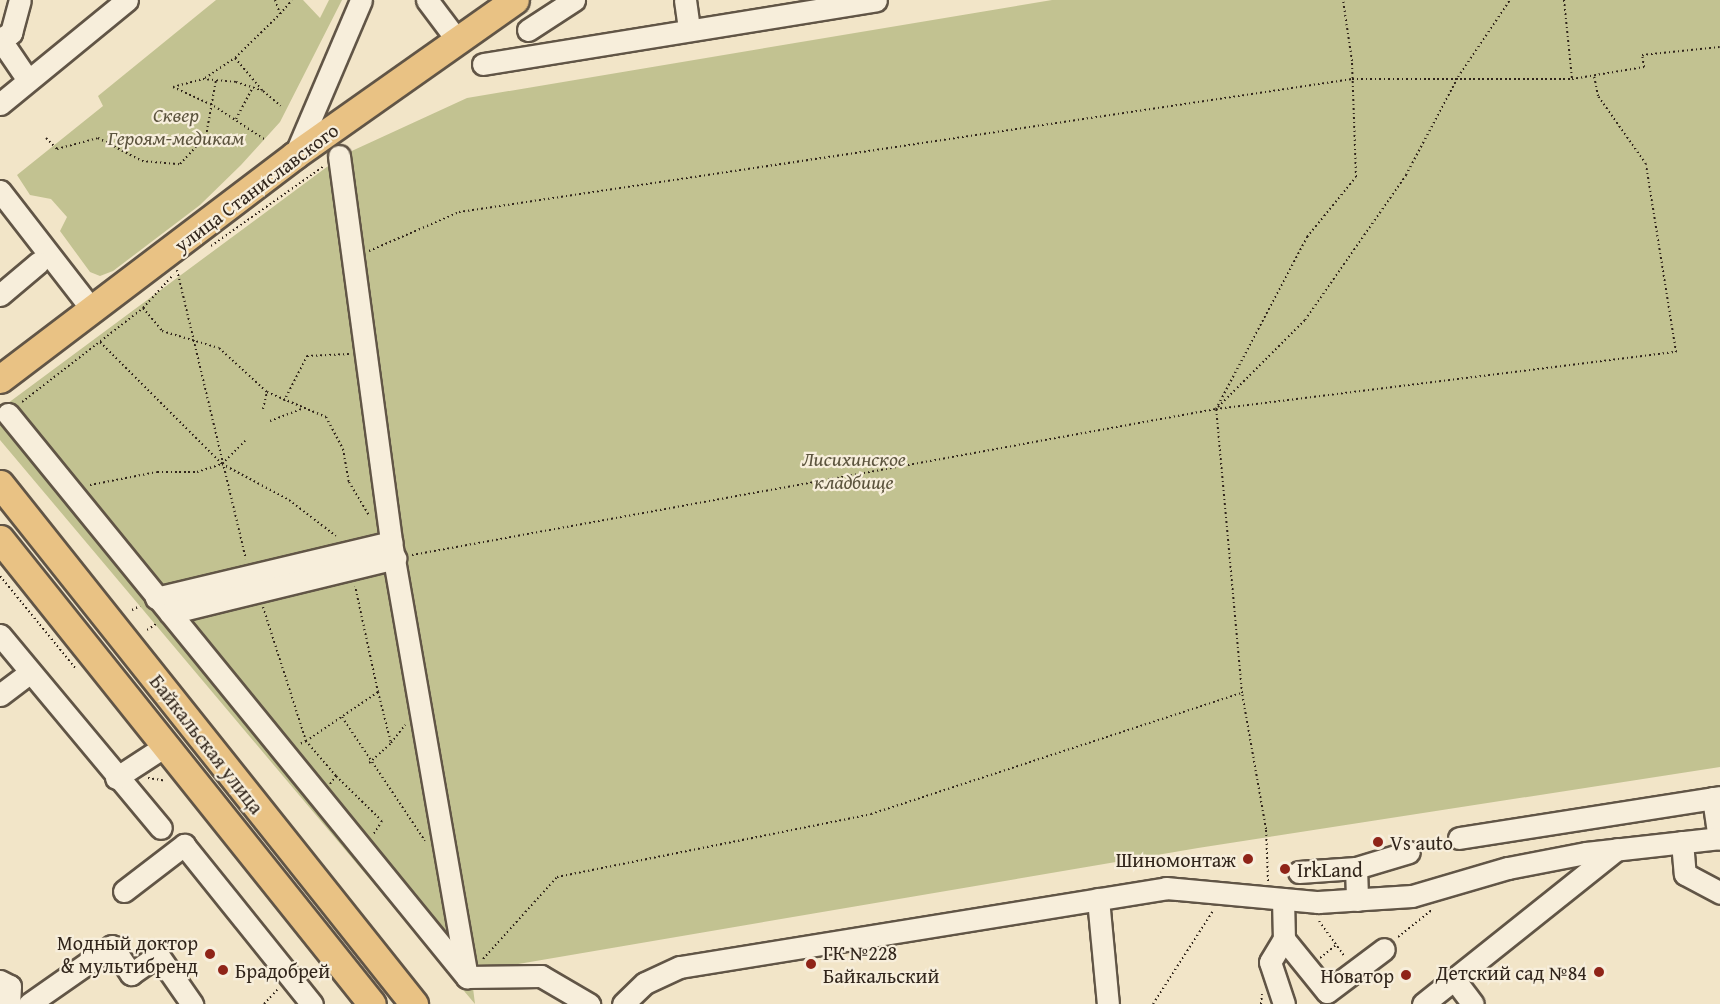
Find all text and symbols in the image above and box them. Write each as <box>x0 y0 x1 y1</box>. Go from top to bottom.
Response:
park label: Сквер Героям-медикам <box>108 103 244 150</box>
street label: улица Станиславского <box>169 117 343 257</box>
park label: Лисихинское кладбище <box>802 446 906 493</box>
street label: Байкальская улица <box>145 669 269 819</box>
place label: Vs auto <box>1390 830 1453 854</box>
marker: Vs auto <box>1371 835 1385 849</box>
place label: Шиномонтаж <box>1116 847 1236 871</box>
marker: Шиномонтаж <box>1241 852 1255 866</box>
place label: IrkLand <box>1297 857 1363 881</box>
marker: IrkLand <box>1278 862 1292 876</box>
place label: Модный доктор & мультибренд <box>57 930 198 977</box>
place label: ГК №228 Байкальский <box>823 940 939 987</box>
marker: Модный доктор & мультибренд <box>203 947 217 961</box>
marker: ГК №228 Байкальский <box>804 957 818 971</box>
place label: Брадобрей <box>235 958 330 982</box>
place label: Детский сад №84 <box>1436 960 1587 984</box>
marker: Брадобрей <box>216 963 230 977</box>
place label: Новатор <box>1321 963 1394 987</box>
marker: Детский сад №84 <box>1592 965 1606 979</box>
marker: Новатор <box>1399 968 1413 982</box>

